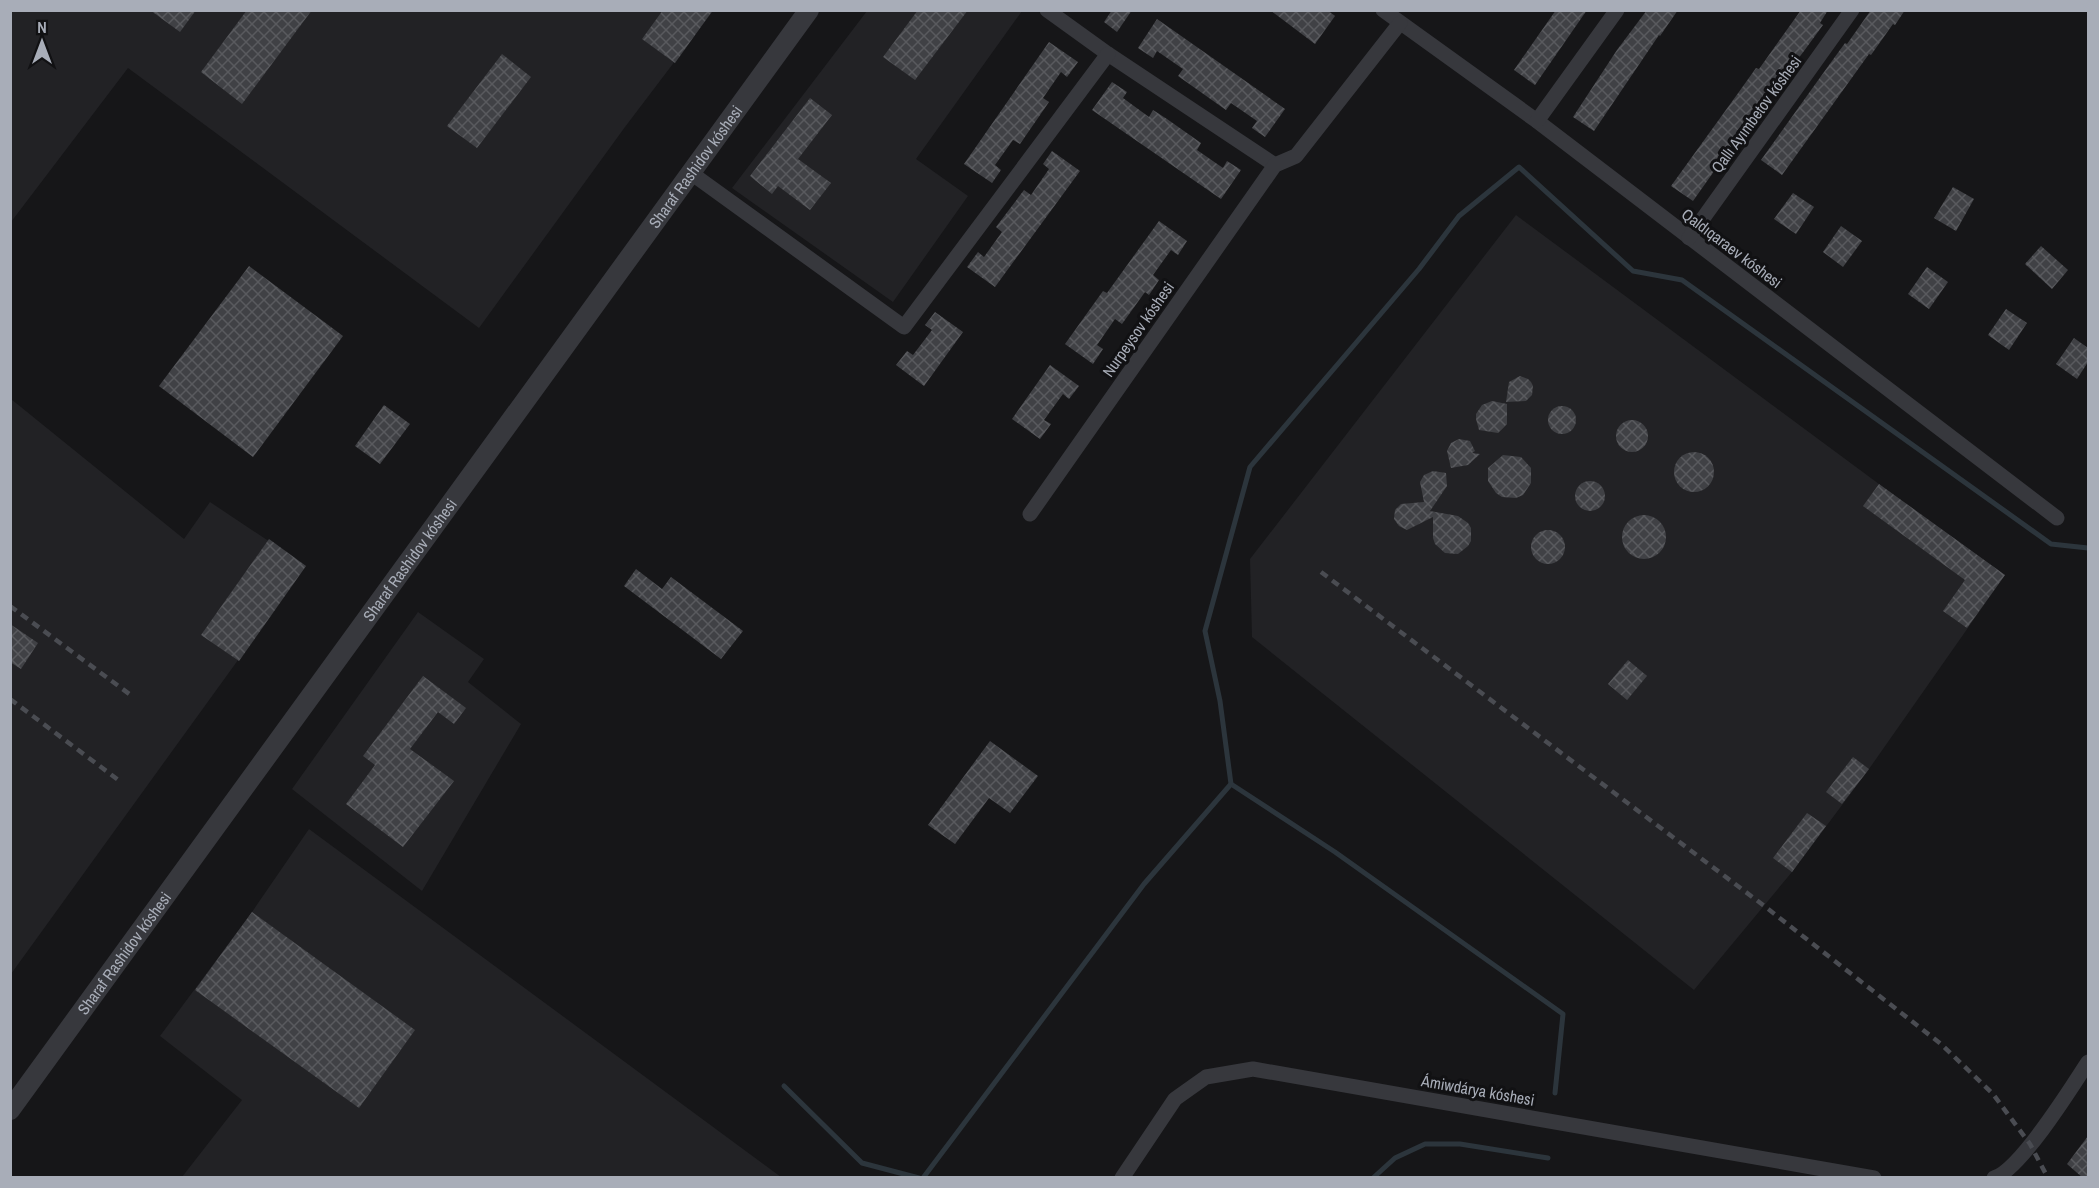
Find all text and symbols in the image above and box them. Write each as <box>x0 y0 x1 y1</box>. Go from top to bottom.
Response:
north arrow <box>12 12 72 72</box>
text: N <box>37 16 47 38</box>
street label: Qallı Ayımbetov kóshesi <box>1706 51 1806 177</box>
street label: Sharaf Rashidov kóshesi <box>643 101 747 232</box>
street label: Qaldıqaraev kóshesi <box>1677 203 1787 293</box>
street label: Nurpeysov kóshesi <box>1097 277 1179 381</box>
street label: Sharaf Rashidov kóshesi <box>358 494 462 626</box>
street label: Sharaf Rashidov kóshesi <box>72 887 176 1019</box>
street label: Ámiwdárya kóshesi <box>1419 1069 1536 1111</box>

